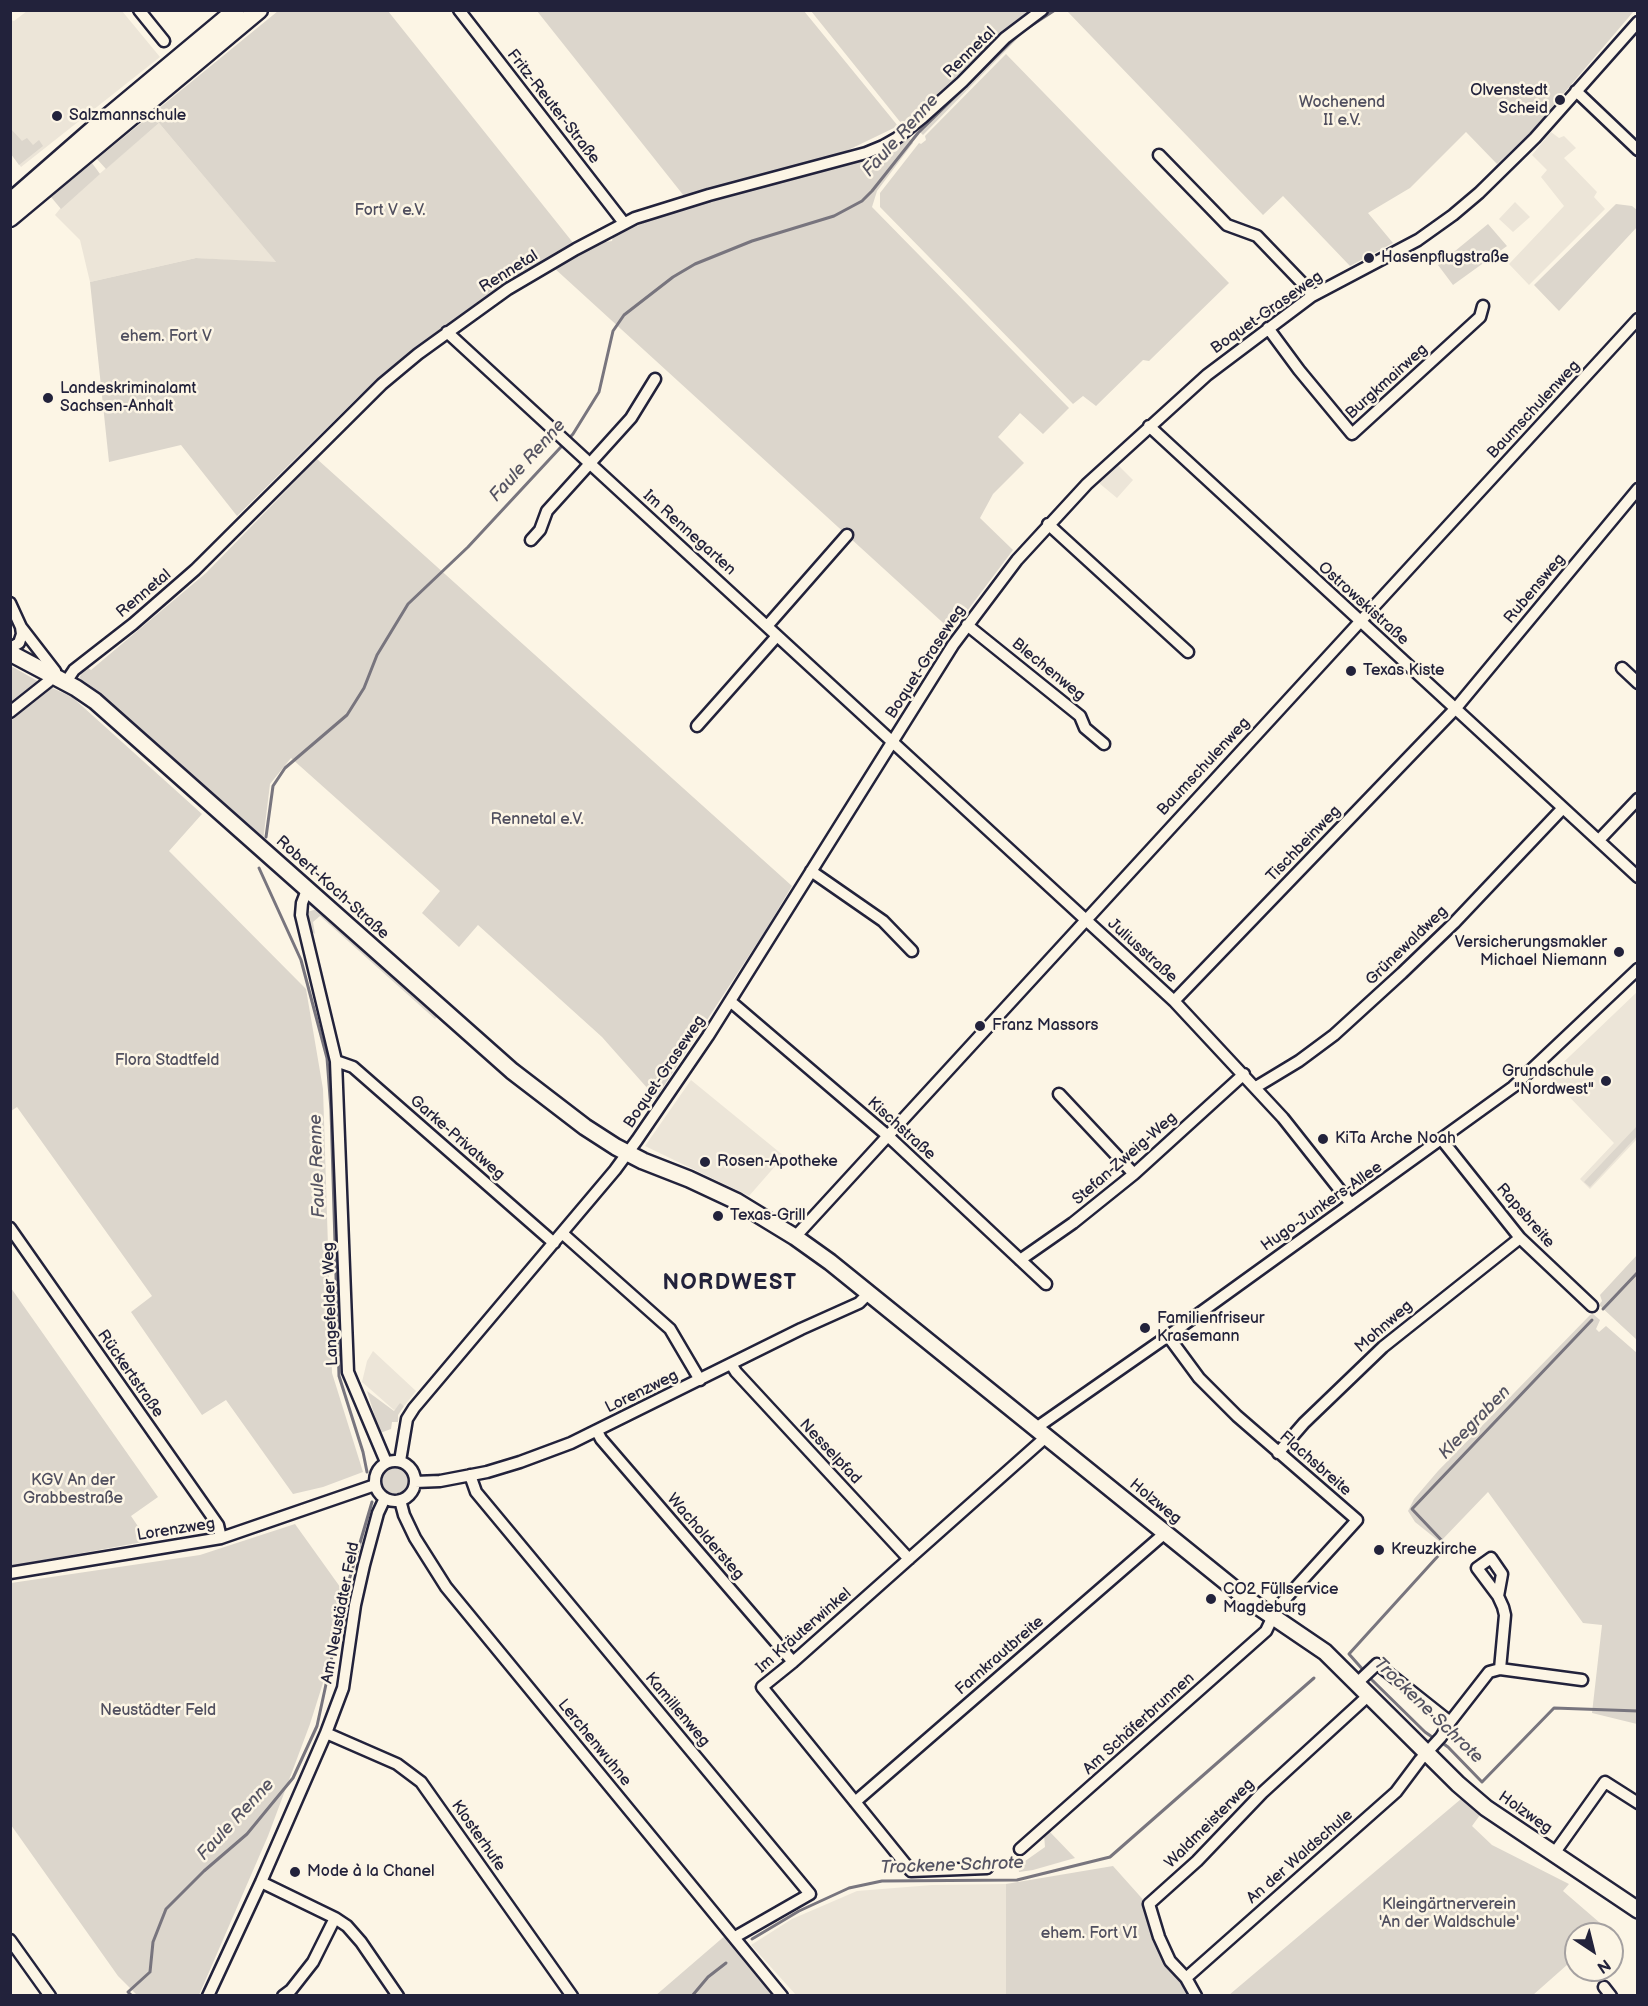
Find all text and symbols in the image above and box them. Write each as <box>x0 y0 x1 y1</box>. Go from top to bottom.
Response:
street label: Rennetal <box>940 23 1000 83</box>
street label: Fritz-Reuter-Straße <box>502 46 604 168</box>
place label: Olvenstedt Scheid <box>1470 81 1548 119</box>
water label: Faule Renne <box>858 90 944 182</box>
park label: Wochenend II e.V. <box>1299 93 1385 131</box>
marker: Olvenstedt Scheid <box>1553 93 1567 107</box>
place label: Salzmannschule <box>69 106 186 126</box>
marker: Salzmannschule <box>50 109 64 123</box>
park label: Fort V e.V. <box>355 201 425 221</box>
street label: Rennetal <box>476 247 542 297</box>
place label: Hasenpflugstraße <box>1381 248 1509 268</box>
marker: Hasenpflugstraße <box>1362 251 1376 265</box>
street label: Boquet-Graseweg <box>1208 267 1326 359</box>
park label: ehem. Fort V <box>120 327 212 347</box>
street label: Burgkmairweg <box>1342 340 1432 424</box>
street label: Baumschulenweg <box>1484 357 1584 463</box>
place label: Landeskriminalamt Sachsen-Anhalt <box>60 379 196 417</box>
marker: Landeskriminalamt Sachsen-Anhalt <box>41 391 55 405</box>
water label: Faule Renne <box>485 415 571 507</box>
street label: Im Rennegarten <box>639 486 739 580</box>
street label: Rubensweg <box>1500 550 1570 628</box>
street label: Ostrowskistraße <box>1314 558 1412 650</box>
street label: Rennetal <box>113 566 175 622</box>
street label: Boquet-Graseweg <box>882 601 970 723</box>
street label: Blechenweg <box>1007 635 1089 705</box>
place label: Texas Kiste <box>1363 661 1444 681</box>
marker: Texas Kiste <box>1344 664 1358 678</box>
street label: Baumschulenweg <box>1154 714 1254 820</box>
street label: Tischbeinweg <box>1263 802 1345 886</box>
park label: Rennetal e.V. <box>490 810 584 830</box>
street label: Robert-Koch-Straße <box>271 832 393 944</box>
street label: Grünewaldweg <box>1362 902 1452 990</box>
street label: Juliusstraße <box>1103 915 1181 987</box>
place label: Versicherungsmakler Michael Niemann <box>1455 933 1607 971</box>
marker: Versicherungsmakler Michael Niemann <box>1612 945 1626 959</box>
street label: Boquet-Graseweg <box>620 1012 710 1132</box>
place label: Franz Massors <box>992 1016 1099 1036</box>
marker: Franz Massors <box>973 1019 987 1033</box>
park label: Flora Stadtfeld <box>115 1051 219 1071</box>
place label: Grundschule "Nordwest" <box>1502 1062 1594 1100</box>
marker: Grundschule "Nordwest" <box>1599 1074 1613 1088</box>
street label: Garke-Privatweg <box>406 1092 508 1184</box>
street label: Kischstraße <box>863 1093 939 1165</box>
street label: Stefan-Zweig-Weg <box>1069 1108 1181 1210</box>
water label: Faule Renne <box>305 1114 331 1218</box>
place label: KiTa Arche Noah <box>1335 1129 1456 1149</box>
marker: KiTa Arche Noah <box>1316 1132 1330 1146</box>
place label: Rosen-Apotheke <box>717 1152 838 1172</box>
marker: Rosen-Apotheke <box>698 1155 712 1169</box>
street label: Hugo-Junkers-Allee <box>1258 1158 1386 1256</box>
street label: Rapsbreite <box>1492 1180 1558 1252</box>
place label: Texas-Grill <box>730 1206 806 1226</box>
marker: Texas-Grill <box>711 1209 725 1223</box>
street label: Langefelder Weg <box>319 1242 343 1366</box>
district label: NORDWEST <box>662 1270 798 1296</box>
street label: Mohnweg <box>1351 1297 1417 1357</box>
place label: Familienfriseur Krasemann <box>1157 1309 1265 1347</box>
marker: Familienfriseur Krasemann <box>1138 1321 1152 1335</box>
street label: Rückertstraße <box>93 1327 167 1421</box>
street label: Lorenzweg <box>602 1366 682 1418</box>
water label: Kleegraben <box>1435 1382 1515 1464</box>
street label: Nesselpfad <box>795 1415 865 1489</box>
street label: Flachsbreite <box>1275 1428 1355 1500</box>
park label: KGV An der Grabbestraße <box>23 1471 123 1509</box>
street label: Holzweg <box>1125 1475 1185 1529</box>
street label: Wacholdersteg <box>662 1490 748 1584</box>
street label: Lorenzweg <box>136 1514 216 1546</box>
place label: Kreuzkirche <box>1391 1540 1477 1560</box>
street label: Am Neustädter Feld <box>318 1541 364 1685</box>
marker: Kreuzkirche <box>1372 1543 1386 1557</box>
place label: CO2 Füllservice Magdeburg <box>1223 1580 1338 1618</box>
street label: Im Kräuterwinkel <box>752 1584 856 1678</box>
marker: CO2 Füllservice Magdeburg <box>1204 1592 1218 1606</box>
street label: Farnkrautbreite <box>952 1612 1048 1700</box>
water label: Trockene Schrote <box>1369 1653 1487 1769</box>
street label: Kamillenweg <box>640 1669 714 1751</box>
street label: Am Schäferbrunnen <box>1079 1669 1199 1779</box>
street label: Lerchenwuhne <box>553 1696 635 1790</box>
park label: Neustädter Feld <box>100 1701 216 1721</box>
water label: Faule Renne <box>193 1775 279 1865</box>
street label: Waldmeisterweg <box>1161 1775 1259 1873</box>
street label: Holzweg <box>1494 1788 1556 1838</box>
street label: Klosterhufe <box>447 1797 509 1875</box>
street label: An der Waldschule <box>1243 1806 1357 1908</box>
water label: Trockene Schrote <box>880 1853 1024 1879</box>
place label: Mode à la Chanel <box>307 1862 434 1882</box>
marker: Mode à la Chanel <box>288 1865 302 1879</box>
park label: Kleingärtnerverein 'An der Waldschule' <box>1379 1895 1519 1933</box>
north arrow <box>1564 1922 1624 1982</box>
park label: ehem. Fort VI <box>1041 1924 1137 1944</box>
text: N <box>1593 1954 1614 1977</box>

